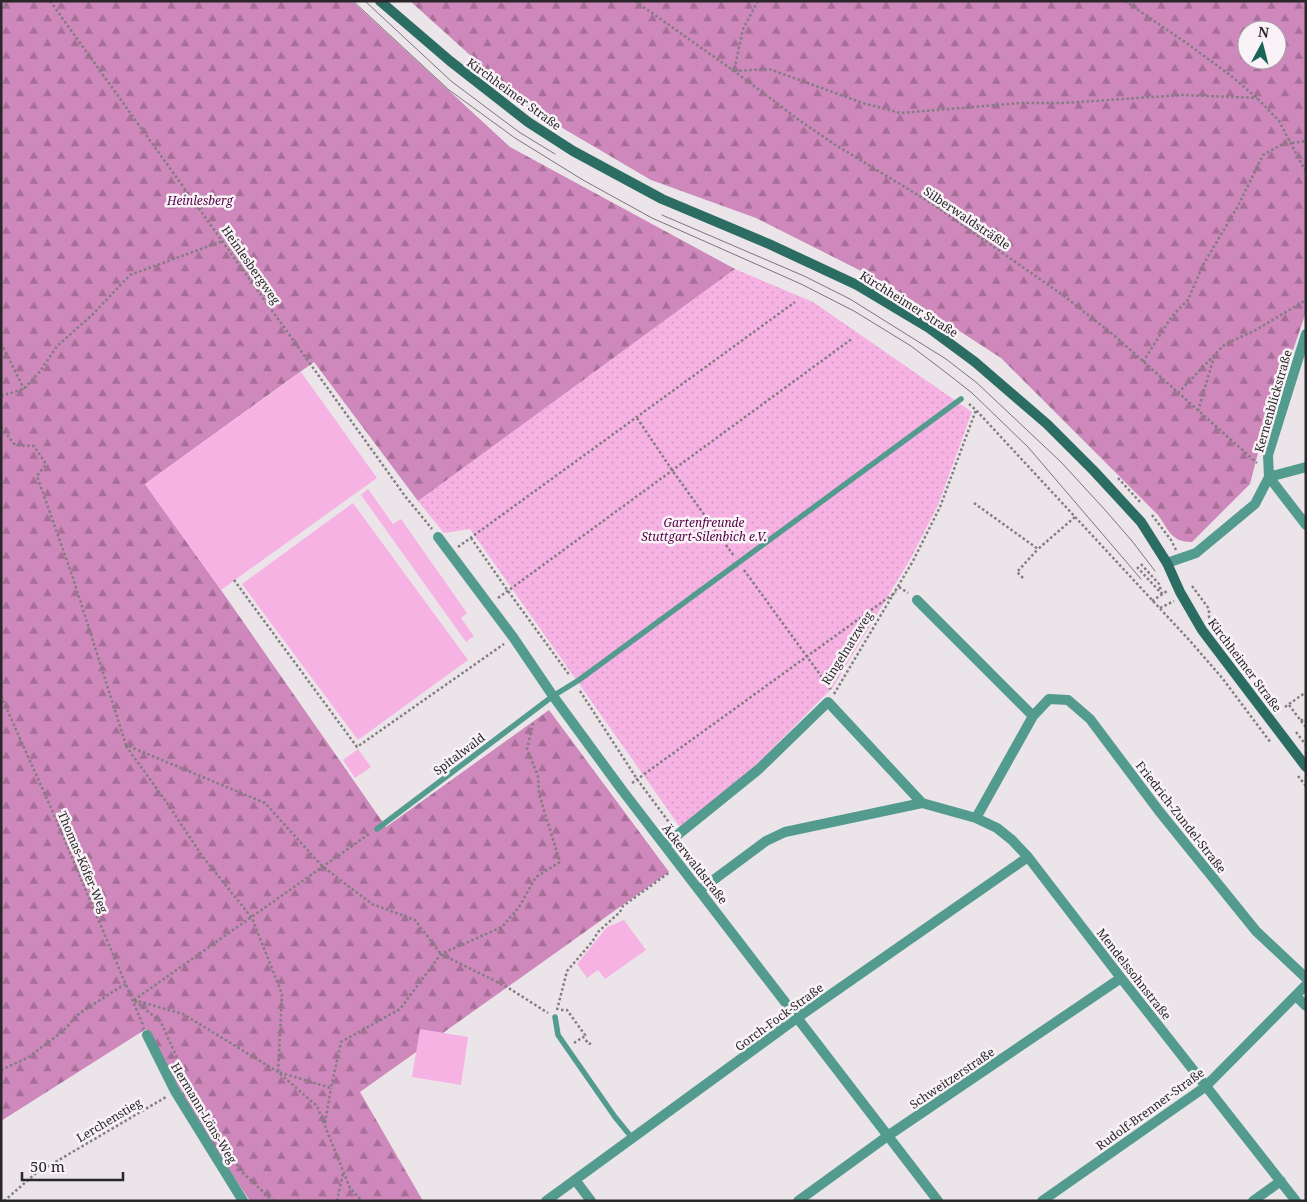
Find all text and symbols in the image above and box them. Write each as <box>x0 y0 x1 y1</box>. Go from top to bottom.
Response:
north arrow <box>1237 20 1287 70</box>
text: N <box>1257 21 1270 42</box>
street label: Kirchheimer Straße <box>463 54 565 134</box>
street label: Silberwaldsträßle <box>920 183 1014 253</box>
park label: Heinlesberg <box>166 192 234 209</box>
street label: Heinlesbergweg <box>218 222 285 308</box>
street label: Kirchheimer Straße <box>857 267 961 341</box>
street label: Kernenblickstraße <box>1250 348 1296 454</box>
park label: Gartenfreunde Stuttgart-Silenbich e.V. <box>641 514 767 545</box>
street label: Ringelnatzweg <box>818 607 877 688</box>
street label: Kirchheimer Straße <box>1204 615 1286 715</box>
street label: Spitalwald <box>430 729 489 779</box>
street label: Friedrich-Zundel-Straße <box>1132 757 1230 877</box>
street label: Thomas-Köfer-Weg <box>54 808 112 916</box>
street label: Äckerwaldstraße <box>658 820 732 908</box>
street label: Mendelssohnstraße <box>1093 925 1175 1023</box>
street label: Gorch-Fock-Straße <box>731 979 827 1055</box>
street label: Schweitzerstraße <box>906 1043 998 1113</box>
street label: Hermann-Löns-Weg <box>167 1059 241 1167</box>
street label: Rudolf-Brenner-Straße <box>1092 1064 1208 1154</box>
street label: Lerchenstieg <box>73 1093 145 1146</box>
scale bar <box>22 1150 124 1182</box>
text: 50 m <box>30 1156 65 1176</box>

